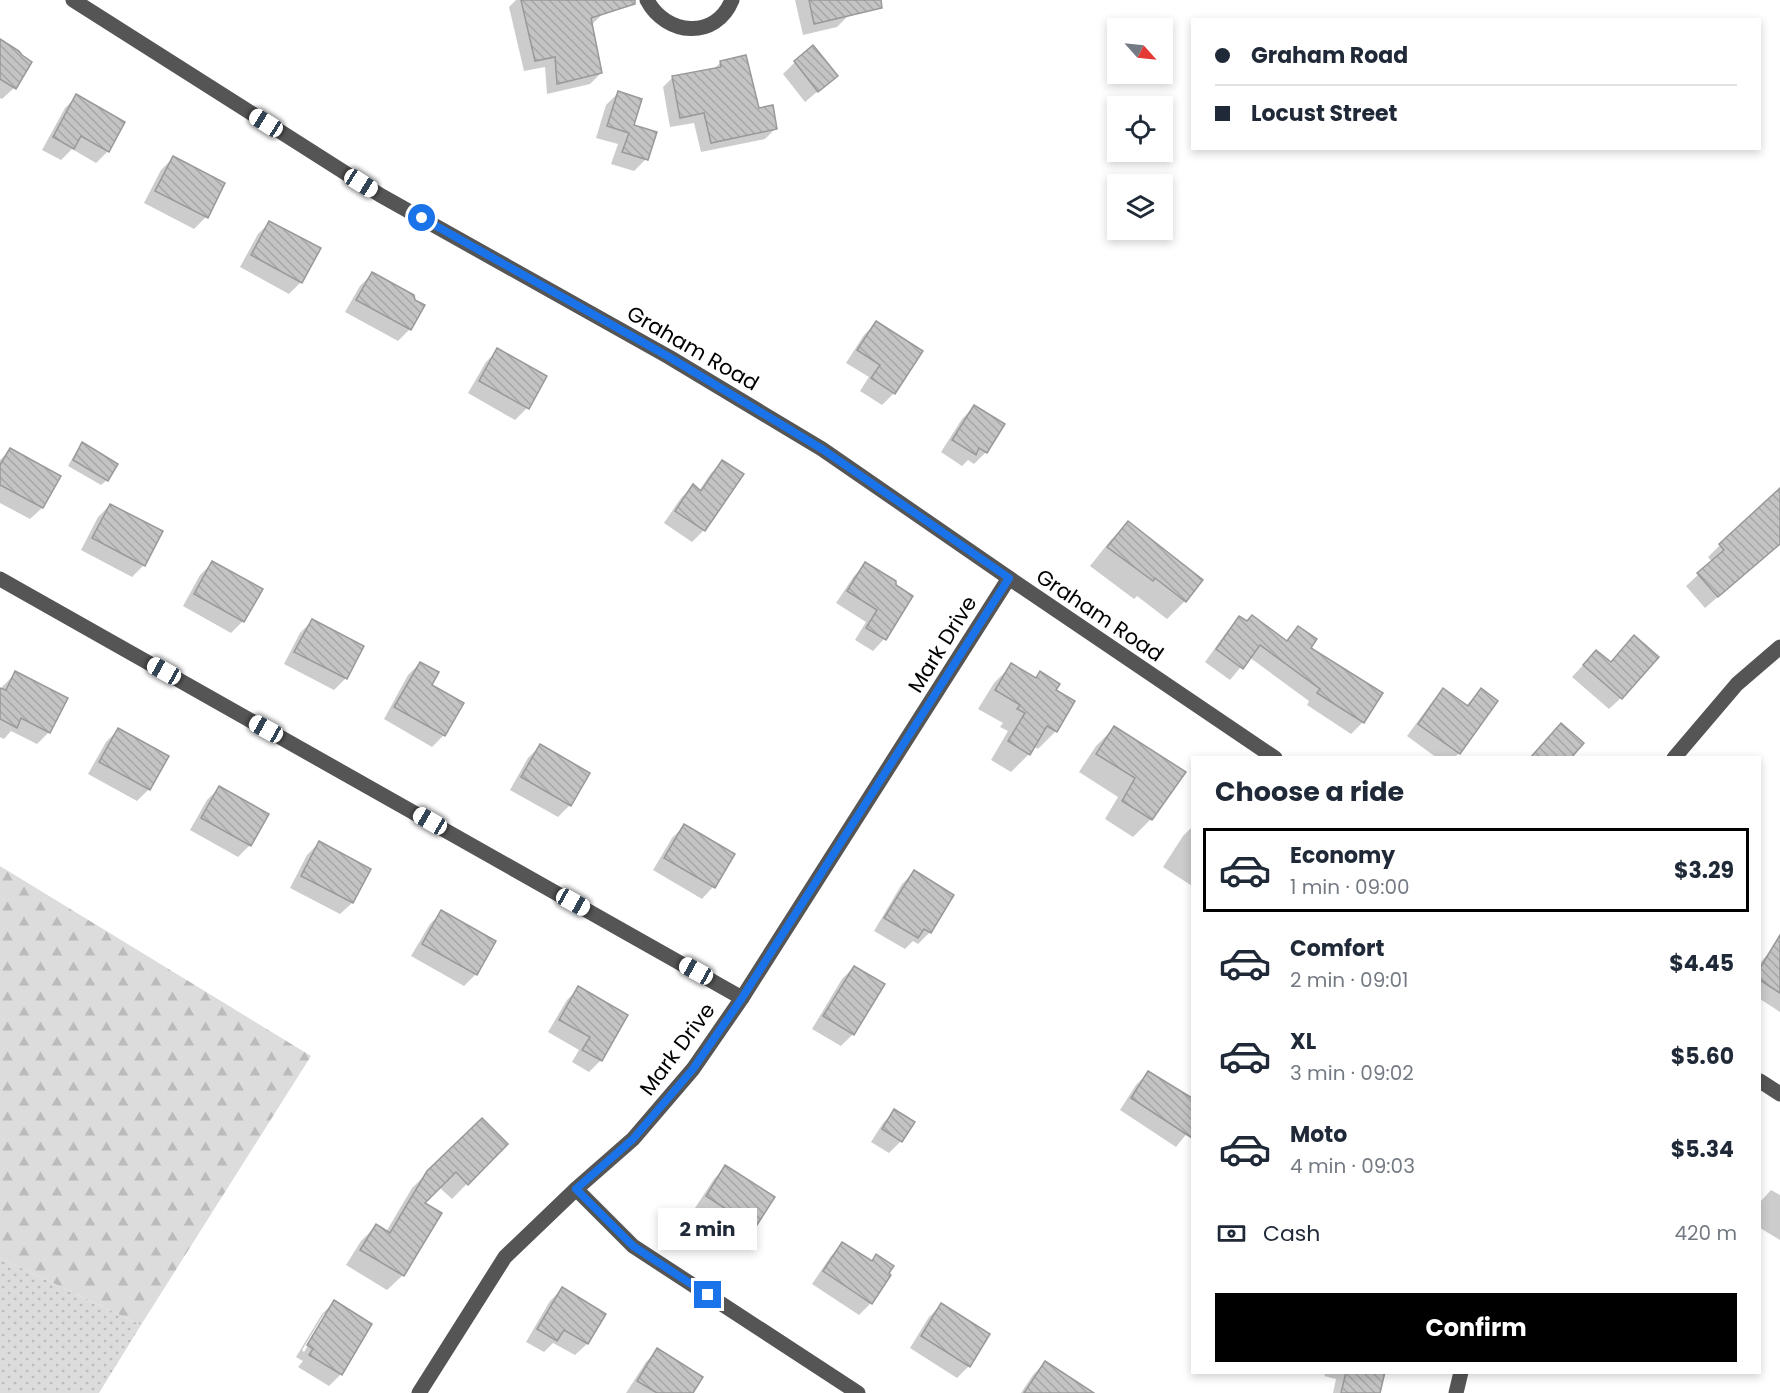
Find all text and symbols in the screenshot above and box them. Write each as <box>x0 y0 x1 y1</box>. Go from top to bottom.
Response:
north arrow <box>1107 18 1173 84</box>
map controls <box>1107 18 1173 240</box>
text: Graham Road <box>1251 40 1408 71</box>
button: locate <box>1107 96 1173 162</box>
text: Locust Street <box>1251 98 1397 129</box>
car <box>246 106 286 140</box>
car <box>341 166 381 200</box>
button: layers <box>1107 174 1173 240</box>
route start <box>408 204 435 231</box>
street label: Graham Road <box>622 298 764 398</box>
street label: Graham Road <box>1031 562 1169 668</box>
street label: Mark Drive <box>901 590 983 698</box>
car <box>144 654 184 688</box>
car <box>246 712 286 746</box>
text: Choose a ride <box>1215 773 1404 810</box>
car <box>410 804 450 838</box>
text: Economy <box>1290 840 1395 871</box>
icon: car <box>1218 843 1272 897</box>
text: $3.29 <box>1674 855 1734 886</box>
text: 1 min · 09:00 <box>1290 873 1410 901</box>
car <box>553 885 593 919</box>
text: Comfort <box>1290 933 1384 964</box>
icon: car <box>1218 936 1272 990</box>
text: $4.45 <box>1669 948 1734 979</box>
car <box>676 954 716 988</box>
text: 2 min · 09:01 <box>1290 966 1408 994</box>
street label: Mark Drive <box>633 997 721 1101</box>
text: XL <box>1290 1026 1316 1057</box>
icon: car <box>1218 1029 1272 1083</box>
text: $5.60 <box>1671 1041 1734 1072</box>
text: 3 min · 09:02 <box>1290 1059 1414 1087</box>
text: Moto <box>1290 1119 1347 1150</box>
icon: car <box>1218 1122 1272 1176</box>
text: $5.34 <box>1671 1134 1734 1165</box>
text: 4 min · 09:03 <box>1290 1152 1415 1180</box>
callout: 2 min <box>658 1208 758 1250</box>
text: 2 min <box>679 1215 736 1243</box>
icon: cash <box>1215 1217 1248 1250</box>
text: Cash <box>1263 1218 1320 1249</box>
text: 420 m <box>1674 1219 1737 1247</box>
route end <box>694 1281 721 1308</box>
button: Confirm <box>1215 1293 1737 1362</box>

